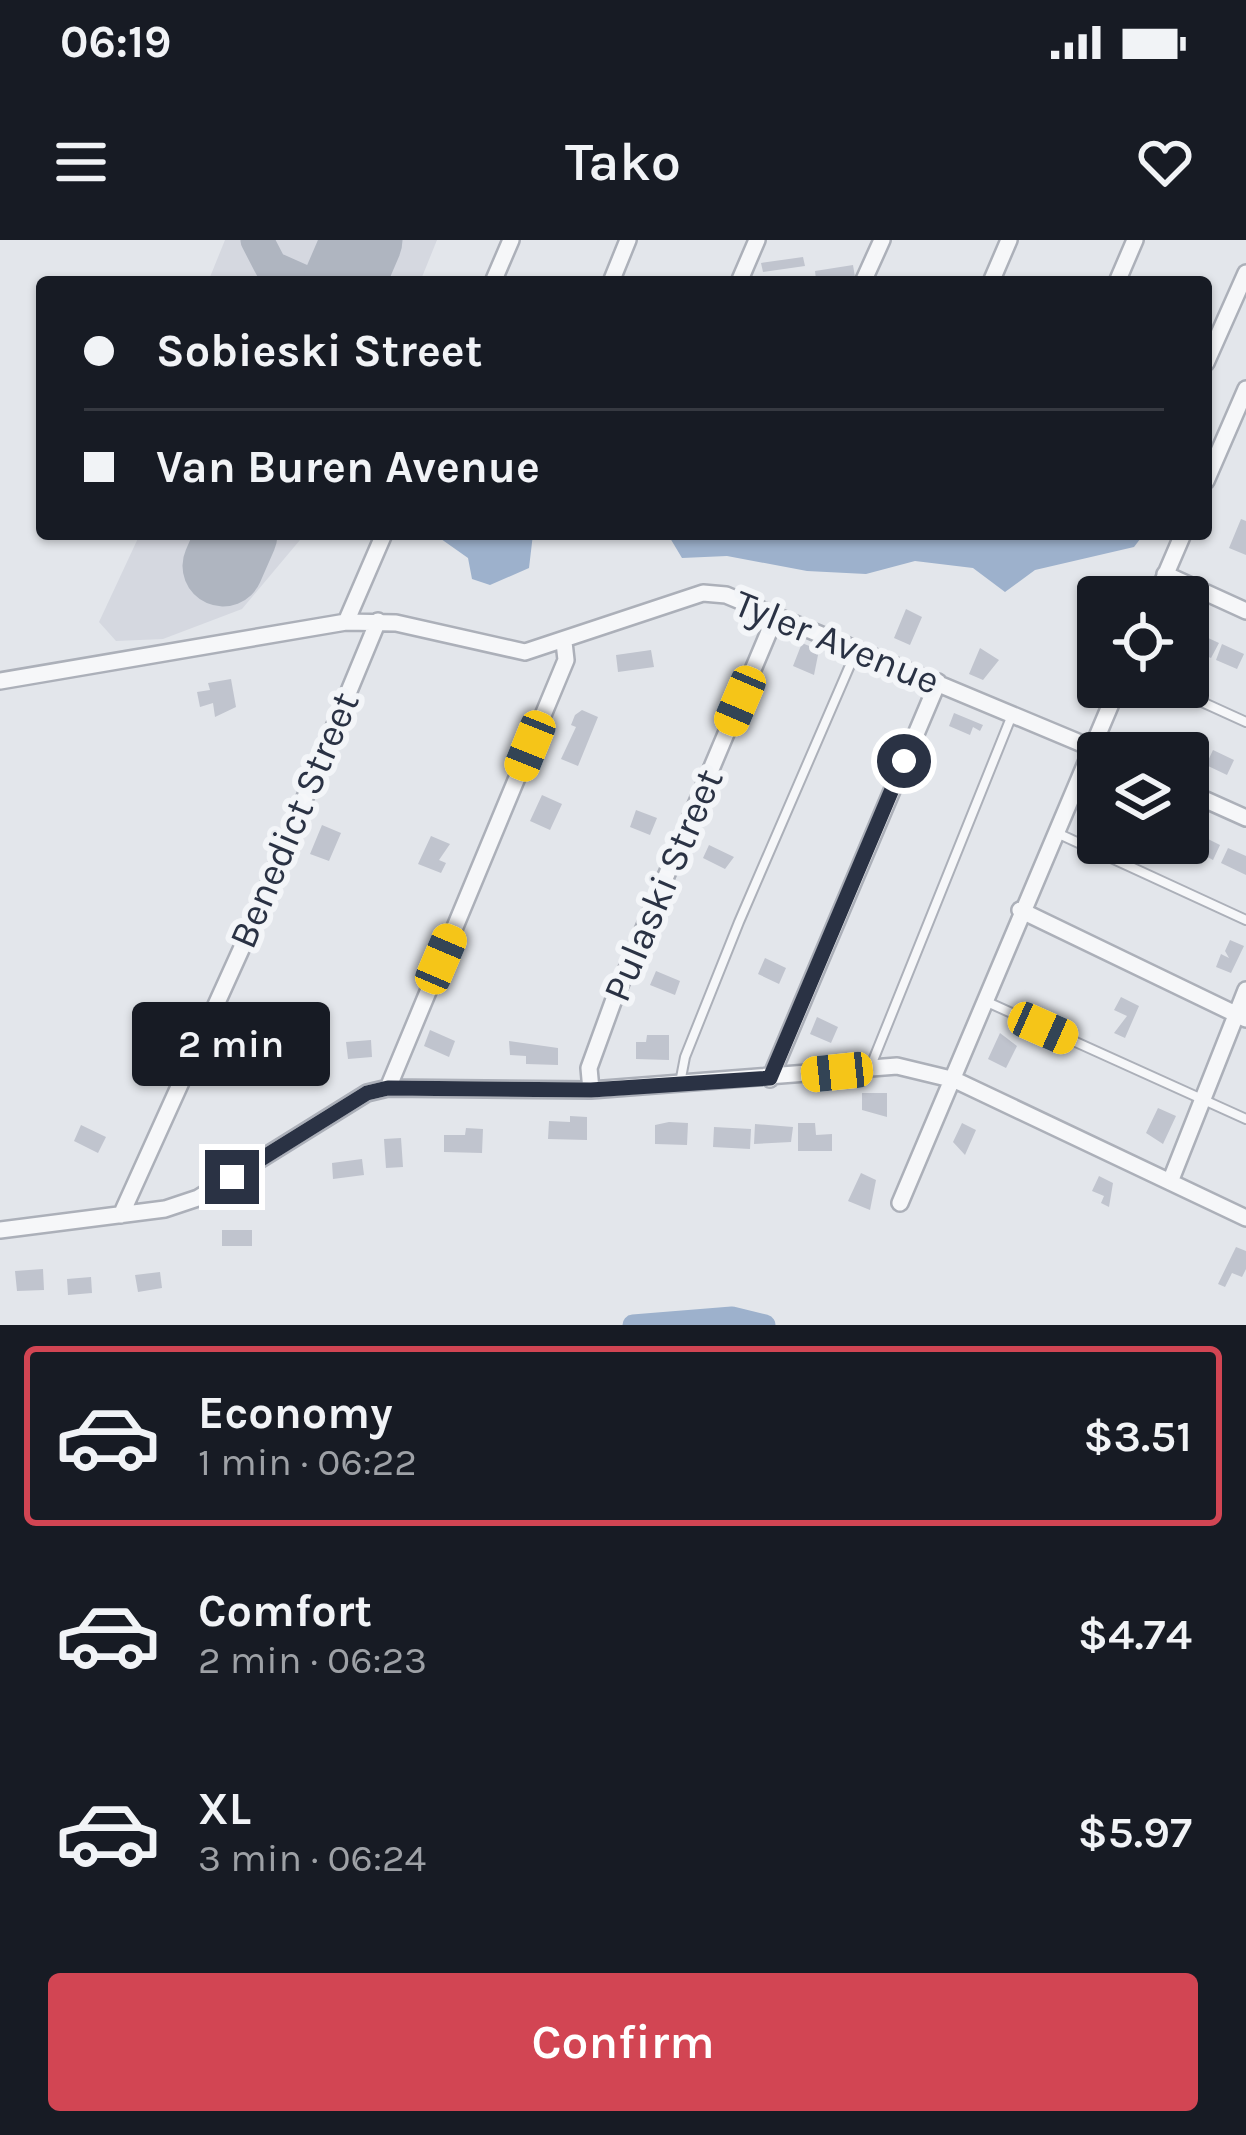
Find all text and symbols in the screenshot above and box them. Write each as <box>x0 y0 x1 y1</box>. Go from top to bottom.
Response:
text: 06:19 <box>60 16 171 68</box>
icon: menu <box>48 129 114 195</box>
icon: heart <box>1132 129 1198 195</box>
text: Tako <box>565 130 681 194</box>
text: Sobieski Street <box>156 325 482 377</box>
text: Van Buren Avenue <box>156 441 540 493</box>
map controls <box>1077 576 1209 864</box>
button: locate <box>1077 576 1209 708</box>
street label: Tyler Avenue <box>728 580 946 704</box>
car <box>709 661 771 741</box>
street label: Benedict Street <box>219 685 369 955</box>
car <box>500 706 560 786</box>
button: layers <box>1077 732 1209 864</box>
route start <box>877 734 931 788</box>
street label: Pulaski Street <box>593 762 733 1008</box>
car <box>410 919 472 999</box>
car <box>1003 997 1083 1059</box>
callout: 2 min <box>133 1003 331 1087</box>
text: 2 min <box>178 1021 284 1067</box>
car <box>799 1050 875 1094</box>
route end <box>205 1150 259 1204</box>
icon: car <box>54 1382 162 1490</box>
text: Economy <box>198 1387 393 1439</box>
text: $3.51 <box>1083 1410 1192 1462</box>
text: 1 min · 06:22 <box>198 1439 417 1485</box>
icon: car <box>54 1580 162 1688</box>
text: Comfort <box>198 1585 372 1637</box>
text: $4.74 <box>1078 1608 1192 1660</box>
text: 2 min · 06:23 <box>198 1637 427 1683</box>
icon: car <box>54 1778 162 1886</box>
text: XL <box>198 1783 251 1835</box>
text: $5.97 <box>1077 1806 1192 1858</box>
text: 3 min · 06:24 <box>198 1835 426 1881</box>
button: Confirm <box>48 1973 1198 2111</box>

